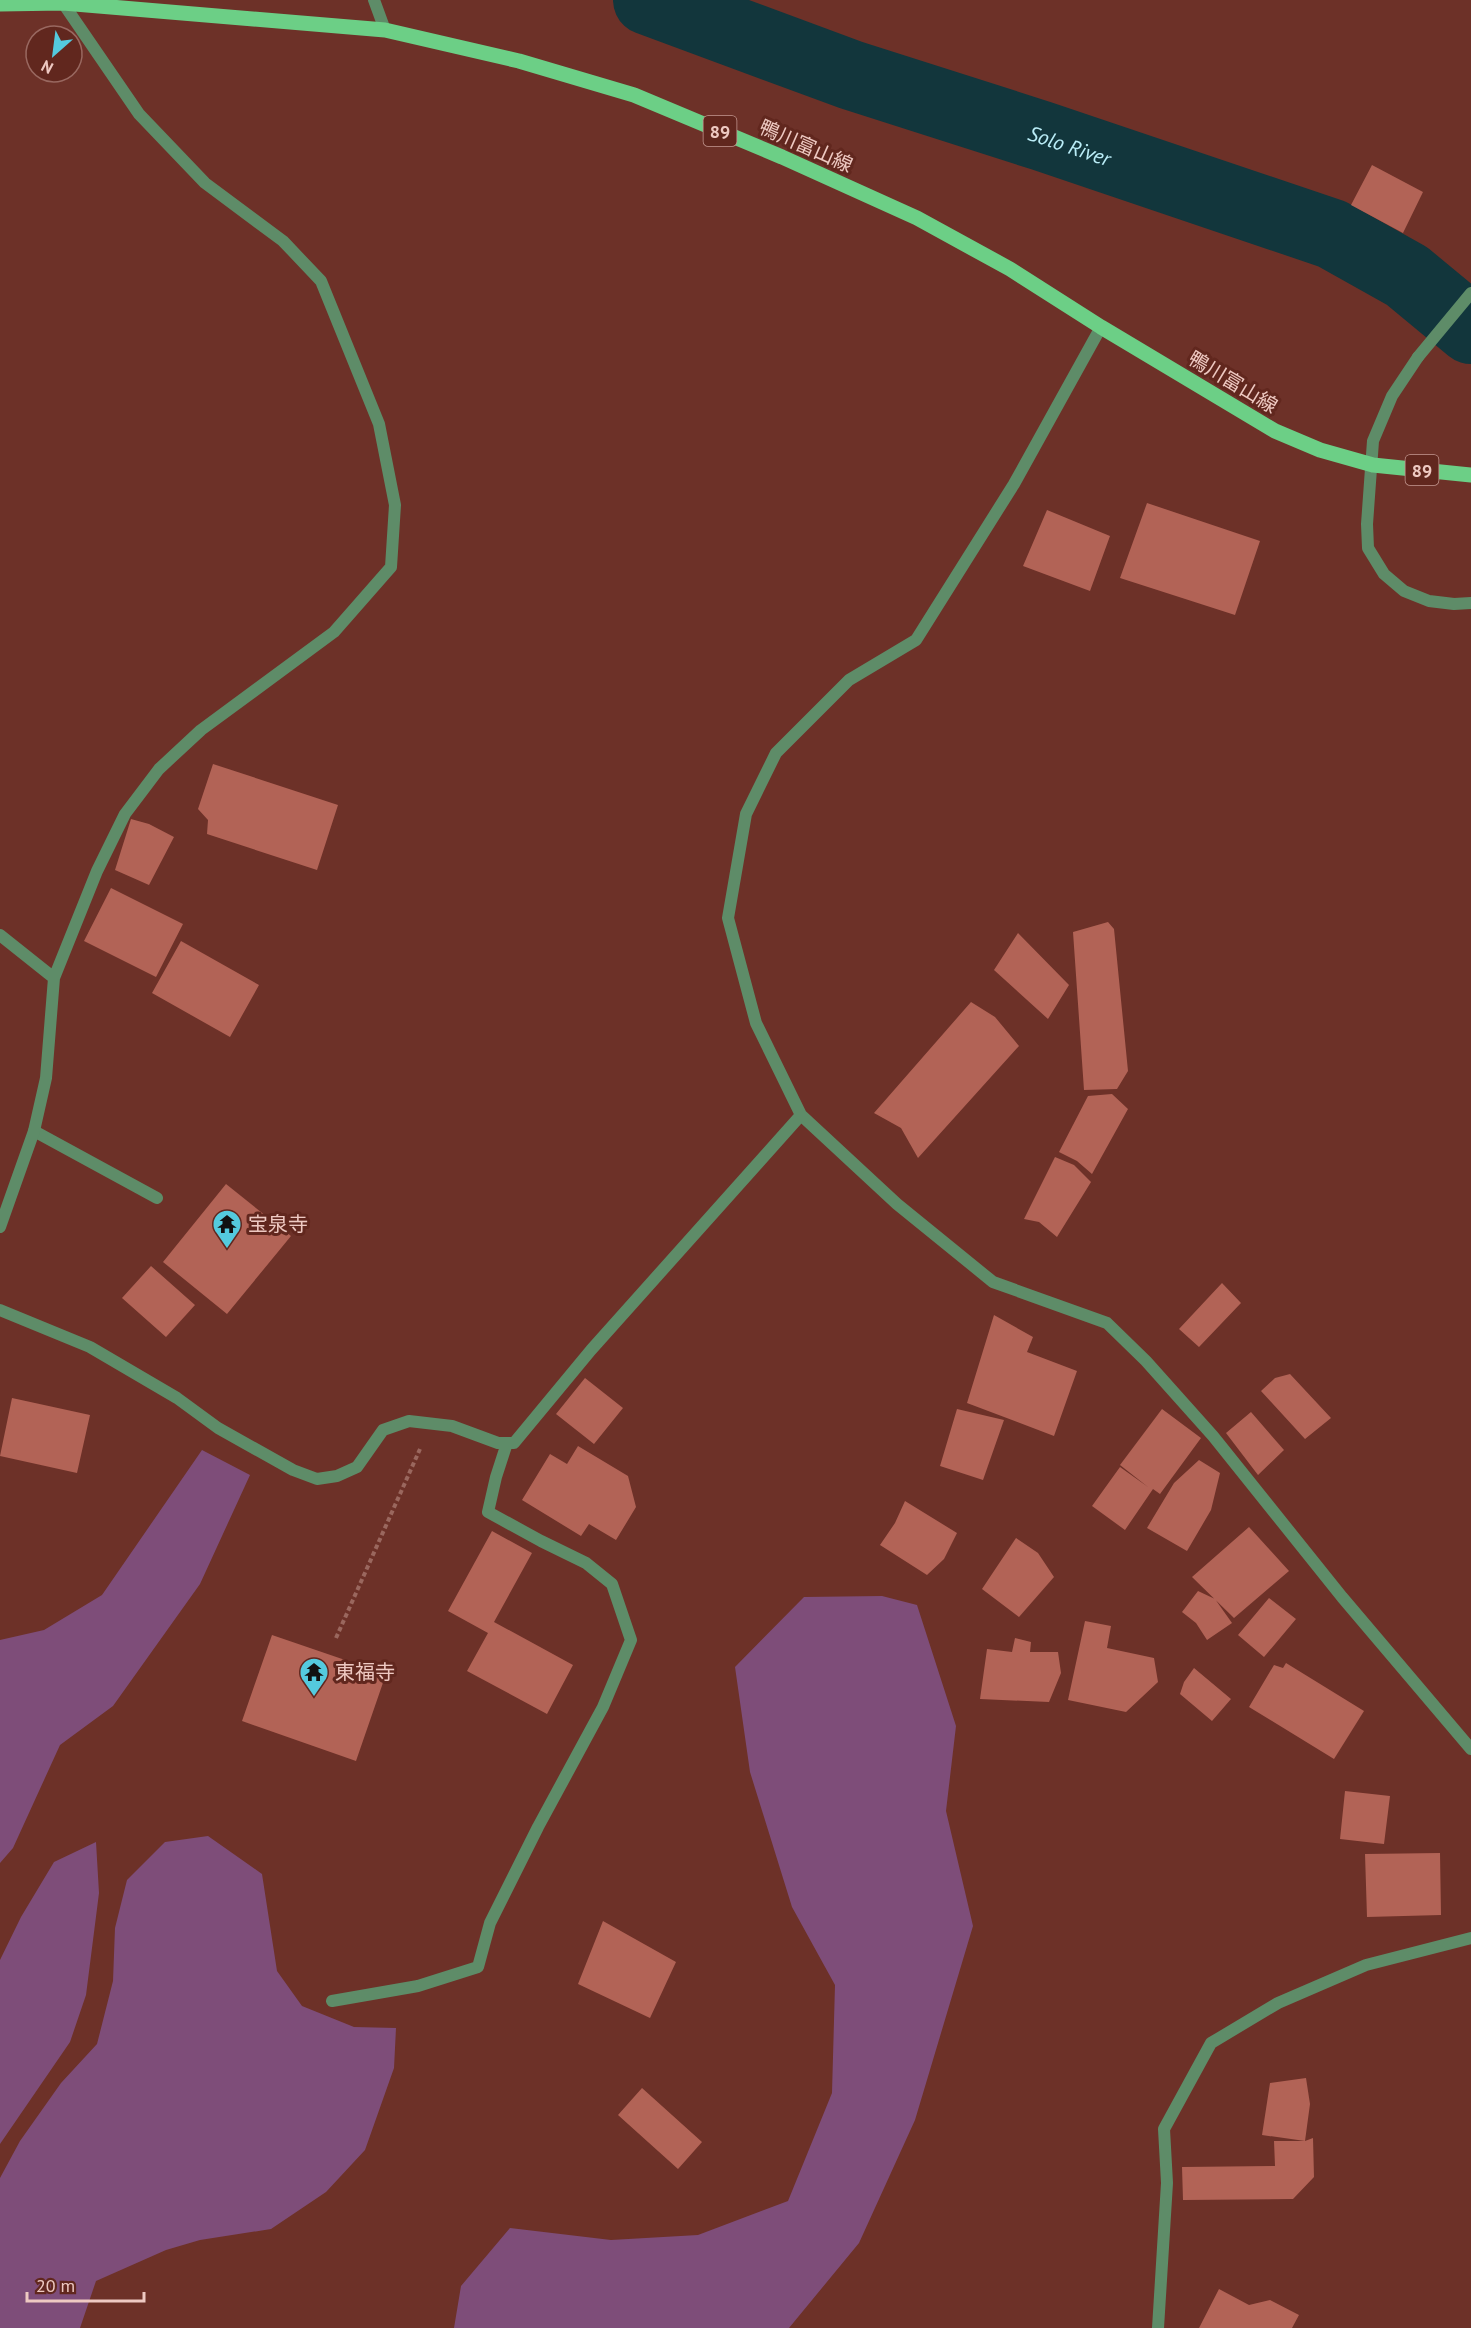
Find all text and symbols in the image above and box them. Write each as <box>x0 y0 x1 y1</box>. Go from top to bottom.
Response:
north arrow <box>24 24 84 84</box>
text: N <box>38 56 56 79</box>
street label: 鴨川富山線 <box>755 114 857 178</box>
road number: 89 <box>704 116 736 146</box>
water label: Solo River <box>1025 119 1116 172</box>
street label: 鴨川富山線 <box>1183 345 1283 419</box>
road number: 89 <box>1406 455 1438 485</box>
temple icon: 宝泉寺 <box>211 1208 243 1250</box>
place label: 宝泉寺 <box>248 1211 308 1237</box>
temple icon: 東福寺 <box>298 1656 330 1698</box>
place label: 東福寺 <box>335 1659 395 1685</box>
scale bar <box>27 2265 144 2303</box>
text: 20 m <box>36 2274 75 2297</box>

